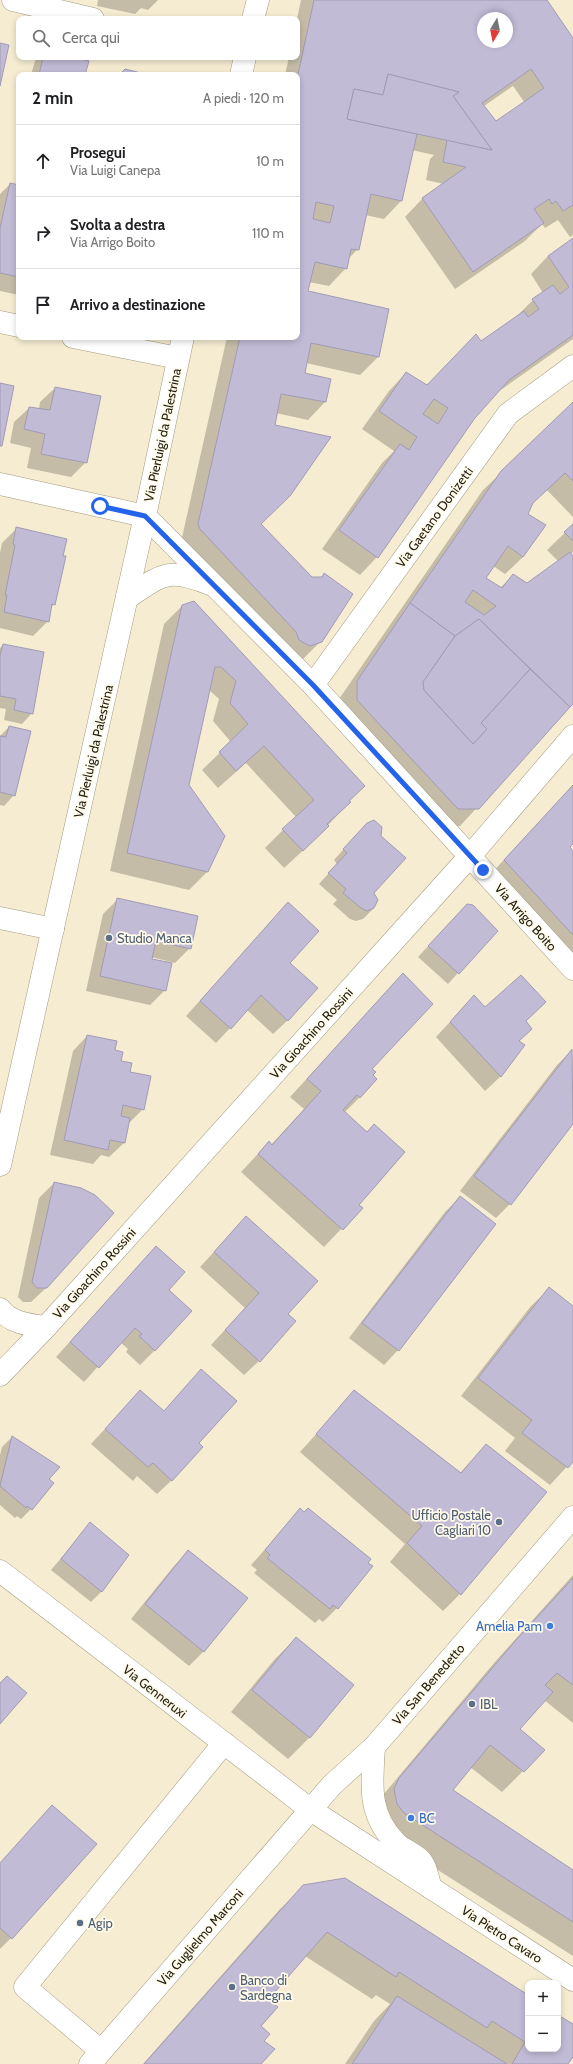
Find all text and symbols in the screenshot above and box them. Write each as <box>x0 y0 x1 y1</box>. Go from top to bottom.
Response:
north arrow <box>477 12 513 48</box>
search box <box>16 16 300 60</box>
icon: search <box>30 27 52 49</box>
text: Cerca qui <box>62 29 120 47</box>
text: 2 min <box>32 88 73 108</box>
text: A piedi · 120 m <box>203 90 284 106</box>
text: Prosegui <box>70 144 126 162</box>
icon: ahead <box>32 150 54 172</box>
text: 10 m <box>256 153 284 169</box>
text: Via Luigi Canepa <box>70 162 160 178</box>
text: Svolta a destra <box>70 216 165 234</box>
icon: right <box>32 222 54 244</box>
text: 110 m <box>252 225 284 241</box>
text: Via Arrigo Boito <box>70 234 155 250</box>
icon: arrive <box>32 294 54 316</box>
text: Arrivo a destinazione <box>70 296 205 314</box>
street label: Via Pierluigi da Palestrina <box>140 366 184 503</box>
street label: Via Gaetano Donizetti <box>392 463 476 571</box>
route start <box>91 497 109 515</box>
street label: Via Pierluigi da Palestrina <box>70 682 116 819</box>
route end <box>474 861 492 879</box>
street label: Via Arrigo Boito <box>492 880 560 954</box>
place label: Studio Manca <box>117 930 193 946</box>
marker: Studio Manca <box>104 933 114 943</box>
street label: Via Gioachino Rossini <box>266 984 356 1082</box>
street label: Via Gioachino Rossini <box>49 1224 139 1322</box>
place label: Ufficio Postale Cagliari 10 <box>411 1507 491 1538</box>
marker: Ufficio Postale Cagliari 10 <box>494 1517 504 1527</box>
place label: Amelia Pam <box>476 1618 542 1634</box>
marker: Amelia Pam <box>545 1621 555 1631</box>
street label: Via San Benedetto <box>388 1640 468 1728</box>
street label: Via Genneruxi <box>120 1661 190 1721</box>
place label: IBL <box>480 1696 498 1712</box>
marker: IBL <box>467 1699 477 1709</box>
place label: BC <box>419 1810 435 1826</box>
marker: BC <box>406 1813 416 1823</box>
street label: Via Guglielmo Marconi <box>154 1885 246 1989</box>
street label: Via Pietro Cavaro <box>459 1902 545 1966</box>
place label: Agip <box>88 1915 113 1931</box>
marker: Agip <box>75 1918 85 1928</box>
place label: Banco di Sardegna <box>240 1972 292 2003</box>
map controls <box>525 1980 561 2052</box>
button: + <box>525 1980 561 2016</box>
marker: Banco di Sardegna <box>227 1982 237 1992</box>
button: − <box>525 2016 561 2052</box>

